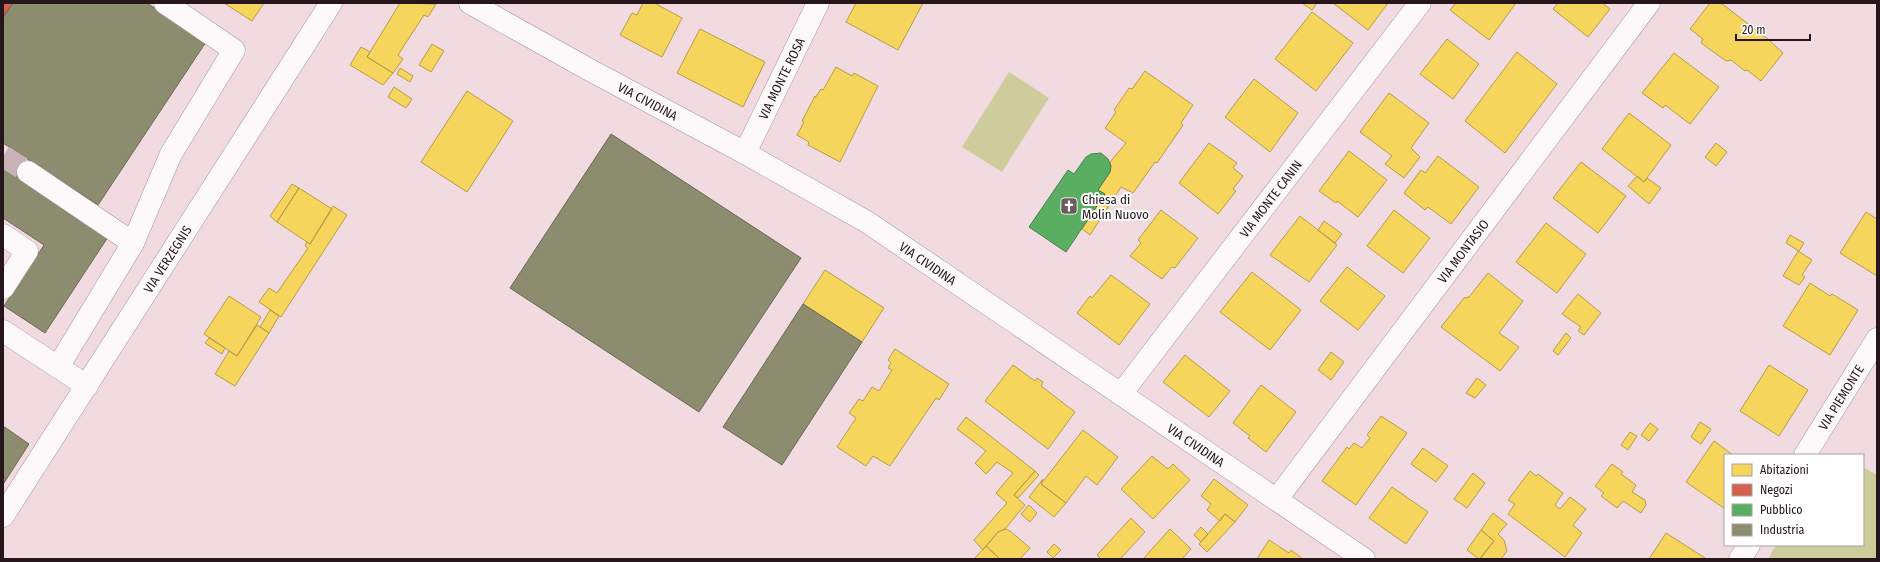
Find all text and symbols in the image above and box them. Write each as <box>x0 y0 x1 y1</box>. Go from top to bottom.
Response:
scale bar <box>1736 16 1810 42</box>
text: 20 m <box>1742 23 1766 37</box>
street label: VIA MONTE ROSA <box>755 35 808 122</box>
street label: VIA CIVIDINA <box>615 79 680 123</box>
street label: VIA MONTE CANIN <box>1236 157 1305 240</box>
place label: Chiesa di Molin Nuovo <box>1082 192 1149 222</box>
church icon: Chiesa di Molin Nuovo <box>1059 196 1079 216</box>
street label: VIA MONTASIO <box>1434 216 1492 286</box>
street label: VIA VERZEGNIS <box>140 223 194 296</box>
street label: VIA CIVIDINA <box>896 239 959 288</box>
street label: VIA PIEMONTE <box>1815 362 1867 432</box>
street label: VIA CIVIDINA <box>1165 420 1228 470</box>
legend <box>1724 454 1864 546</box>
text: Abitazioni <box>1760 463 1809 477</box>
text: Negozi <box>1760 483 1793 497</box>
text: Pubblico <box>1760 503 1802 517</box>
text: Industria <box>1760 523 1804 537</box>

